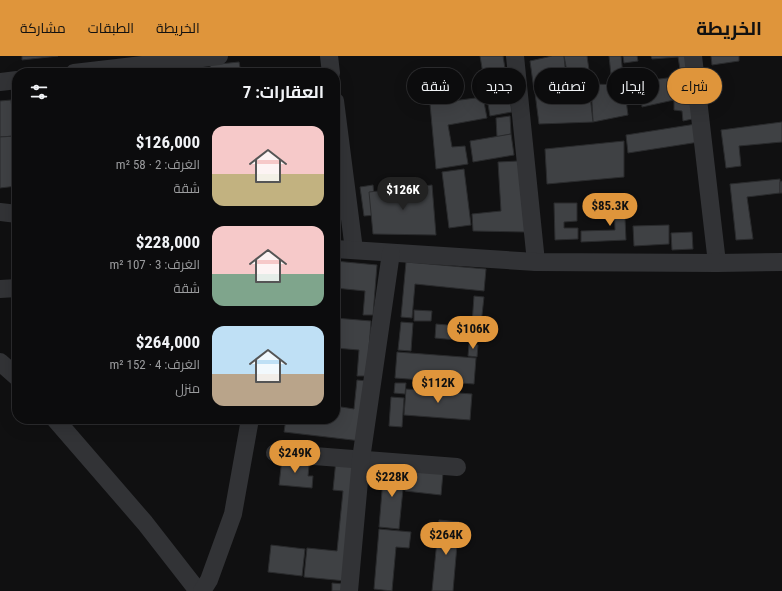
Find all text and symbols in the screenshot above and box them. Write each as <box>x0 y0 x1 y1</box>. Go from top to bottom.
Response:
text: الخريطة <box>696 17 762 40</box>
text: مشاركة <box>20 20 66 36</box>
text: الطبقات <box>88 20 134 36</box>
text: الخريطة <box>156 20 200 36</box>
chip: شقة <box>407 68 464 104</box>
chip: جديد <box>472 68 526 104</box>
chip: تصفية <box>534 68 599 104</box>
chip: إيجار <box>607 68 659 104</box>
chip: شراء <box>667 68 722 104</box>
icon: filters <box>28 81 50 103</box>
text: العقارات: 7 <box>243 82 324 102</box>
text: $126,000 <box>136 132 200 152</box>
icon: home <box>244 142 292 190</box>
text: الغرف: 2 · 58 m² <box>116 157 200 172</box>
pin: $126K <box>375 177 431 211</box>
text: شقة <box>173 181 200 196</box>
text: $126K <box>386 182 420 197</box>
pin: $85.3K <box>577 193 643 227</box>
text: $85.3K <box>591 198 629 213</box>
text: $228,000 <box>136 232 200 252</box>
icon: home <box>244 242 292 290</box>
text: الغرف: 3 · 107 m² <box>109 257 200 272</box>
text: شقة <box>173 281 200 296</box>
pin: $106K <box>445 316 501 350</box>
text: $106K <box>456 321 490 336</box>
text: $264,000 <box>136 332 200 352</box>
icon: home <box>244 342 292 390</box>
text: الغرف: 4 · 152 m² <box>109 357 200 372</box>
pin: $112K <box>410 370 466 404</box>
text: $112K <box>421 375 455 390</box>
text: منزل <box>175 381 200 396</box>
pin: $249K <box>267 440 323 474</box>
text: $249K <box>278 445 312 460</box>
pin: $228K <box>364 464 420 498</box>
text: $228K <box>375 469 409 484</box>
pin: $264K <box>418 522 474 556</box>
text: $264K <box>429 527 463 542</box>

